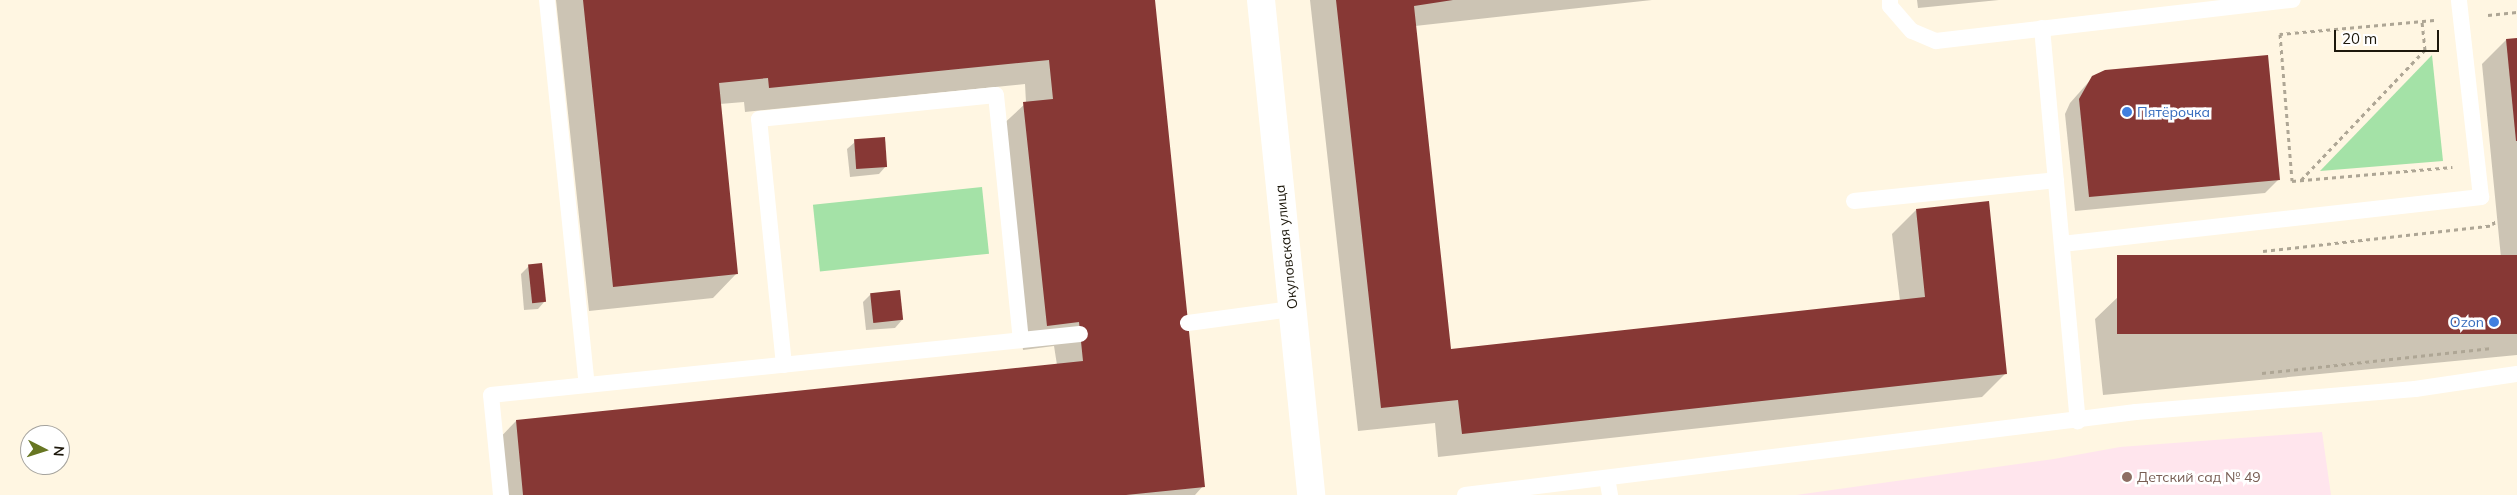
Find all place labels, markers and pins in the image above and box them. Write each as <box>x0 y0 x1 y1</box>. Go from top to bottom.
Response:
place label: Пятёрочка <box>2137 104 2210 120</box>
marker: Пятёрочка <box>2121 106 2133 118</box>
place label: Ozon <box>2450 314 2484 330</box>
marker: Ozon <box>2488 316 2500 328</box>
place label: Детский сад № 49 <box>2137 469 2261 485</box>
marker: Детский сад № 49 <box>2121 471 2133 483</box>

